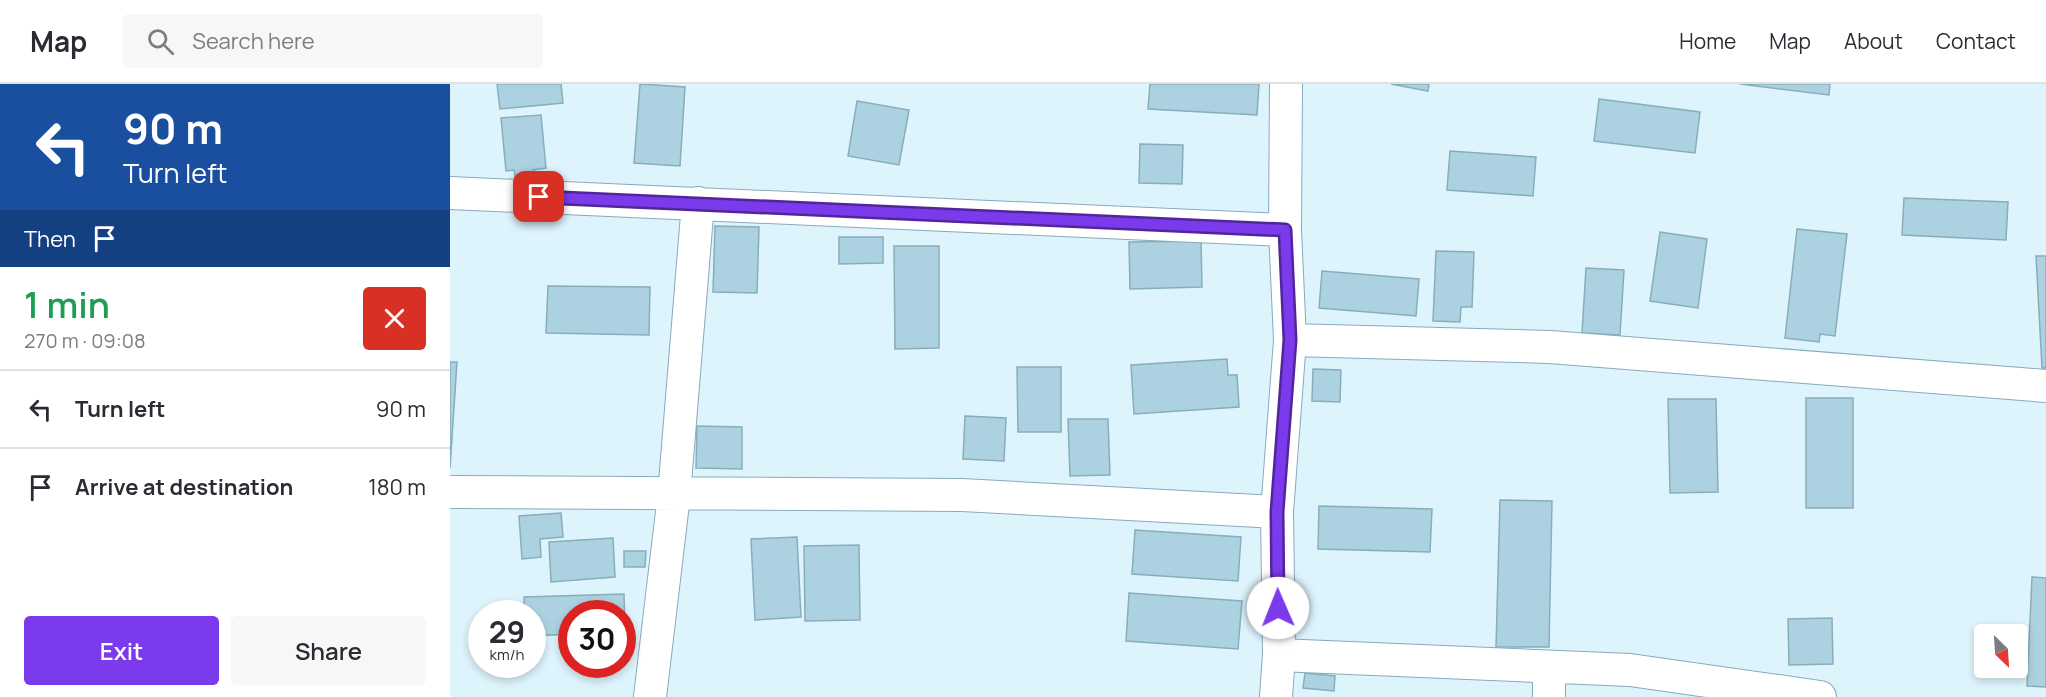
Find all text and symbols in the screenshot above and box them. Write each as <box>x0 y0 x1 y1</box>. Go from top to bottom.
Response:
search box <box>123 14 543 68</box>
text: Map <box>30 22 87 60</box>
icon: search <box>144 25 177 58</box>
text: Search here <box>192 26 315 56</box>
text: Home <box>1679 27 1736 55</box>
text: Map <box>1769 27 1811 55</box>
text: About <box>1844 27 1903 55</box>
text: Contact <box>1936 27 2016 55</box>
text: 90 m <box>123 99 223 157</box>
icon: left <box>24 108 102 186</box>
text: Turn left <box>123 154 227 191</box>
pin <box>513 171 564 222</box>
icon: arrive <box>522 180 555 213</box>
icon: arrive <box>88 222 121 255</box>
text: Then <box>24 224 76 254</box>
text: 1 min <box>24 280 110 329</box>
button: close <box>363 287 426 350</box>
text: 270 m · 09:08 <box>24 327 146 354</box>
icon: left <box>24 393 57 426</box>
text: Turn left <box>75 394 165 424</box>
text: 90 m <box>376 394 426 424</box>
icon: arrive <box>24 471 57 504</box>
text: Arrive at destination <box>75 472 293 502</box>
text: 180 m <box>368 472 426 502</box>
position arrow <box>1246 576 1310 640</box>
speed limit sign: 30 <box>558 600 636 678</box>
text: 29 <box>489 611 525 652</box>
button: Exit <box>24 616 219 685</box>
button: Share <box>231 616 426 685</box>
north arrow <box>1974 624 2028 678</box>
map controls <box>1974 624 2028 678</box>
text: km/h <box>490 644 524 665</box>

